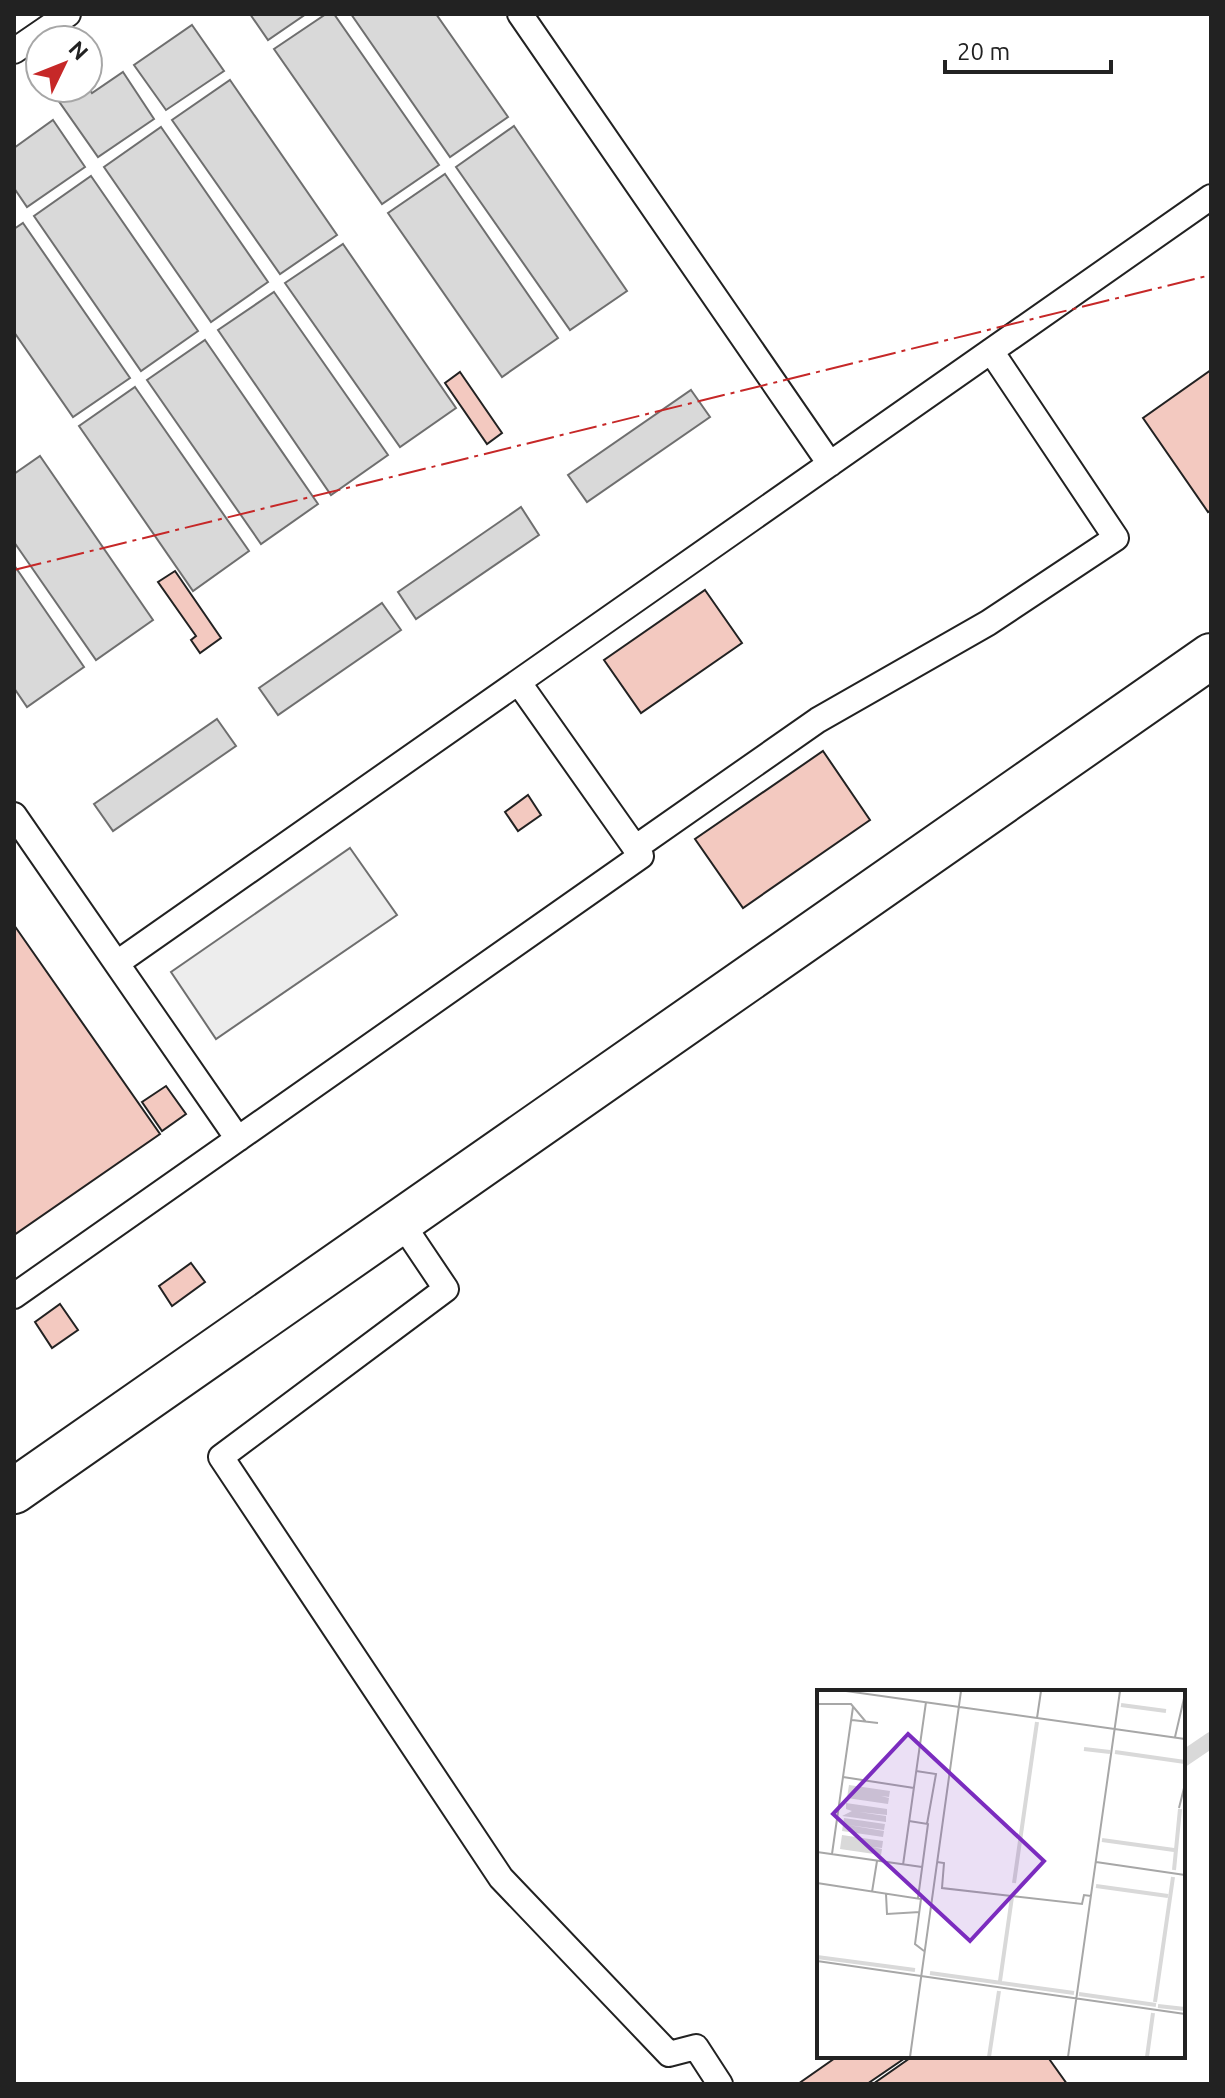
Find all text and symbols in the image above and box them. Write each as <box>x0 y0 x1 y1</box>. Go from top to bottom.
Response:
north arrow <box>24 24 104 104</box>
scale bar <box>945 24 1111 74</box>
text: N <box>64 35 94 65</box>
text: 20 m <box>957 38 1010 65</box>
inset map <box>817 1690 1185 2058</box>

